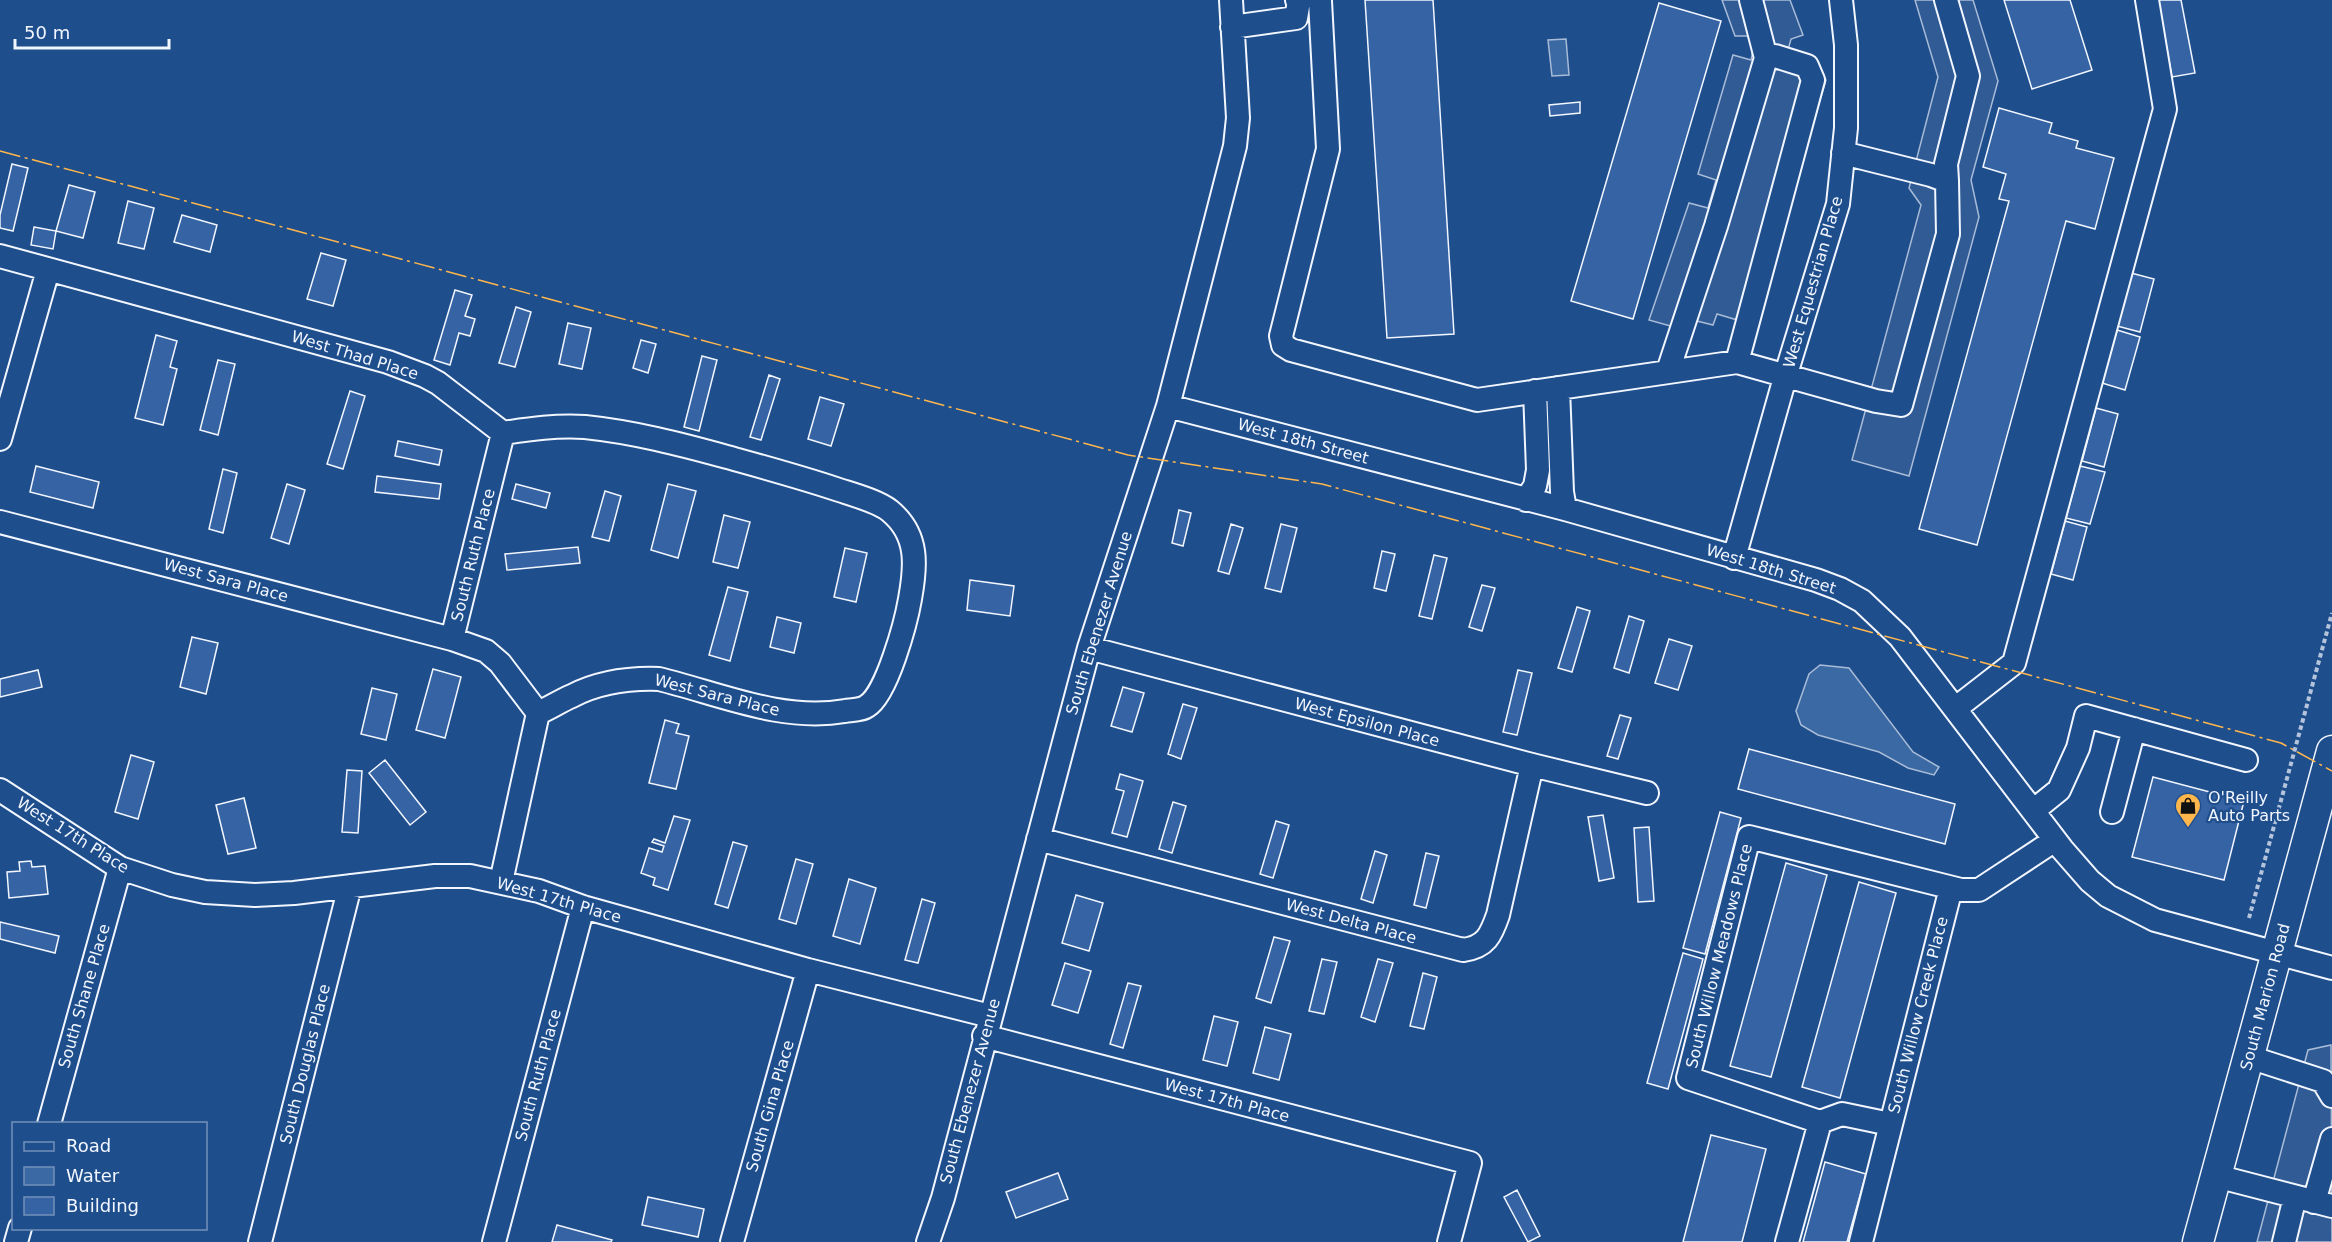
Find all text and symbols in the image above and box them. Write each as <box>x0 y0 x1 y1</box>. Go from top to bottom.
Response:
scale bar <box>15 12 170 50</box>
text: 50 m <box>24 22 70 43</box>
street label: West Equestrian Place <box>1779 194 1847 370</box>
street label: West Thad Place <box>289 327 421 383</box>
street label: West 18th Street <box>1235 414 1371 468</box>
street label: South Ruth Place <box>447 487 499 623</box>
street label: South Ebenezer Avenue <box>1062 529 1136 717</box>
street label: West 18th Street <box>1704 540 1838 598</box>
street label: West Sara Place <box>162 554 290 606</box>
street label: West Sara Place <box>652 670 782 720</box>
street label: West Epsilon Place <box>1292 693 1442 751</box>
place label: O'Reilly Auto Parts <box>2208 788 2290 825</box>
shop icon: O'Reilly Auto Parts <box>2173 791 2203 829</box>
street label: West 17th Place <box>13 793 133 877</box>
street label: South Willow Meadows Place <box>1682 842 1756 1070</box>
street label: West 17th Place <box>494 873 624 927</box>
street label: West Delta Place <box>1283 894 1419 948</box>
street label: South Willow Creek Place <box>1884 915 1952 1115</box>
street label: South Marion Road <box>2236 921 2294 1073</box>
street label: South Shane Place <box>54 922 114 1070</box>
street label: South Douglas Place <box>276 982 334 1146</box>
street label: South Ebenezer Avenue <box>936 996 1004 1186</box>
street label: South Ruth Place <box>511 1007 565 1143</box>
street label: South Gina Place <box>742 1038 798 1174</box>
street label: West 17th Place <box>1162 1074 1292 1126</box>
legend <box>12 1122 207 1230</box>
text: Road <box>66 1135 111 1156</box>
text: Water <box>66 1165 120 1186</box>
text: Building <box>66 1195 139 1216</box>

